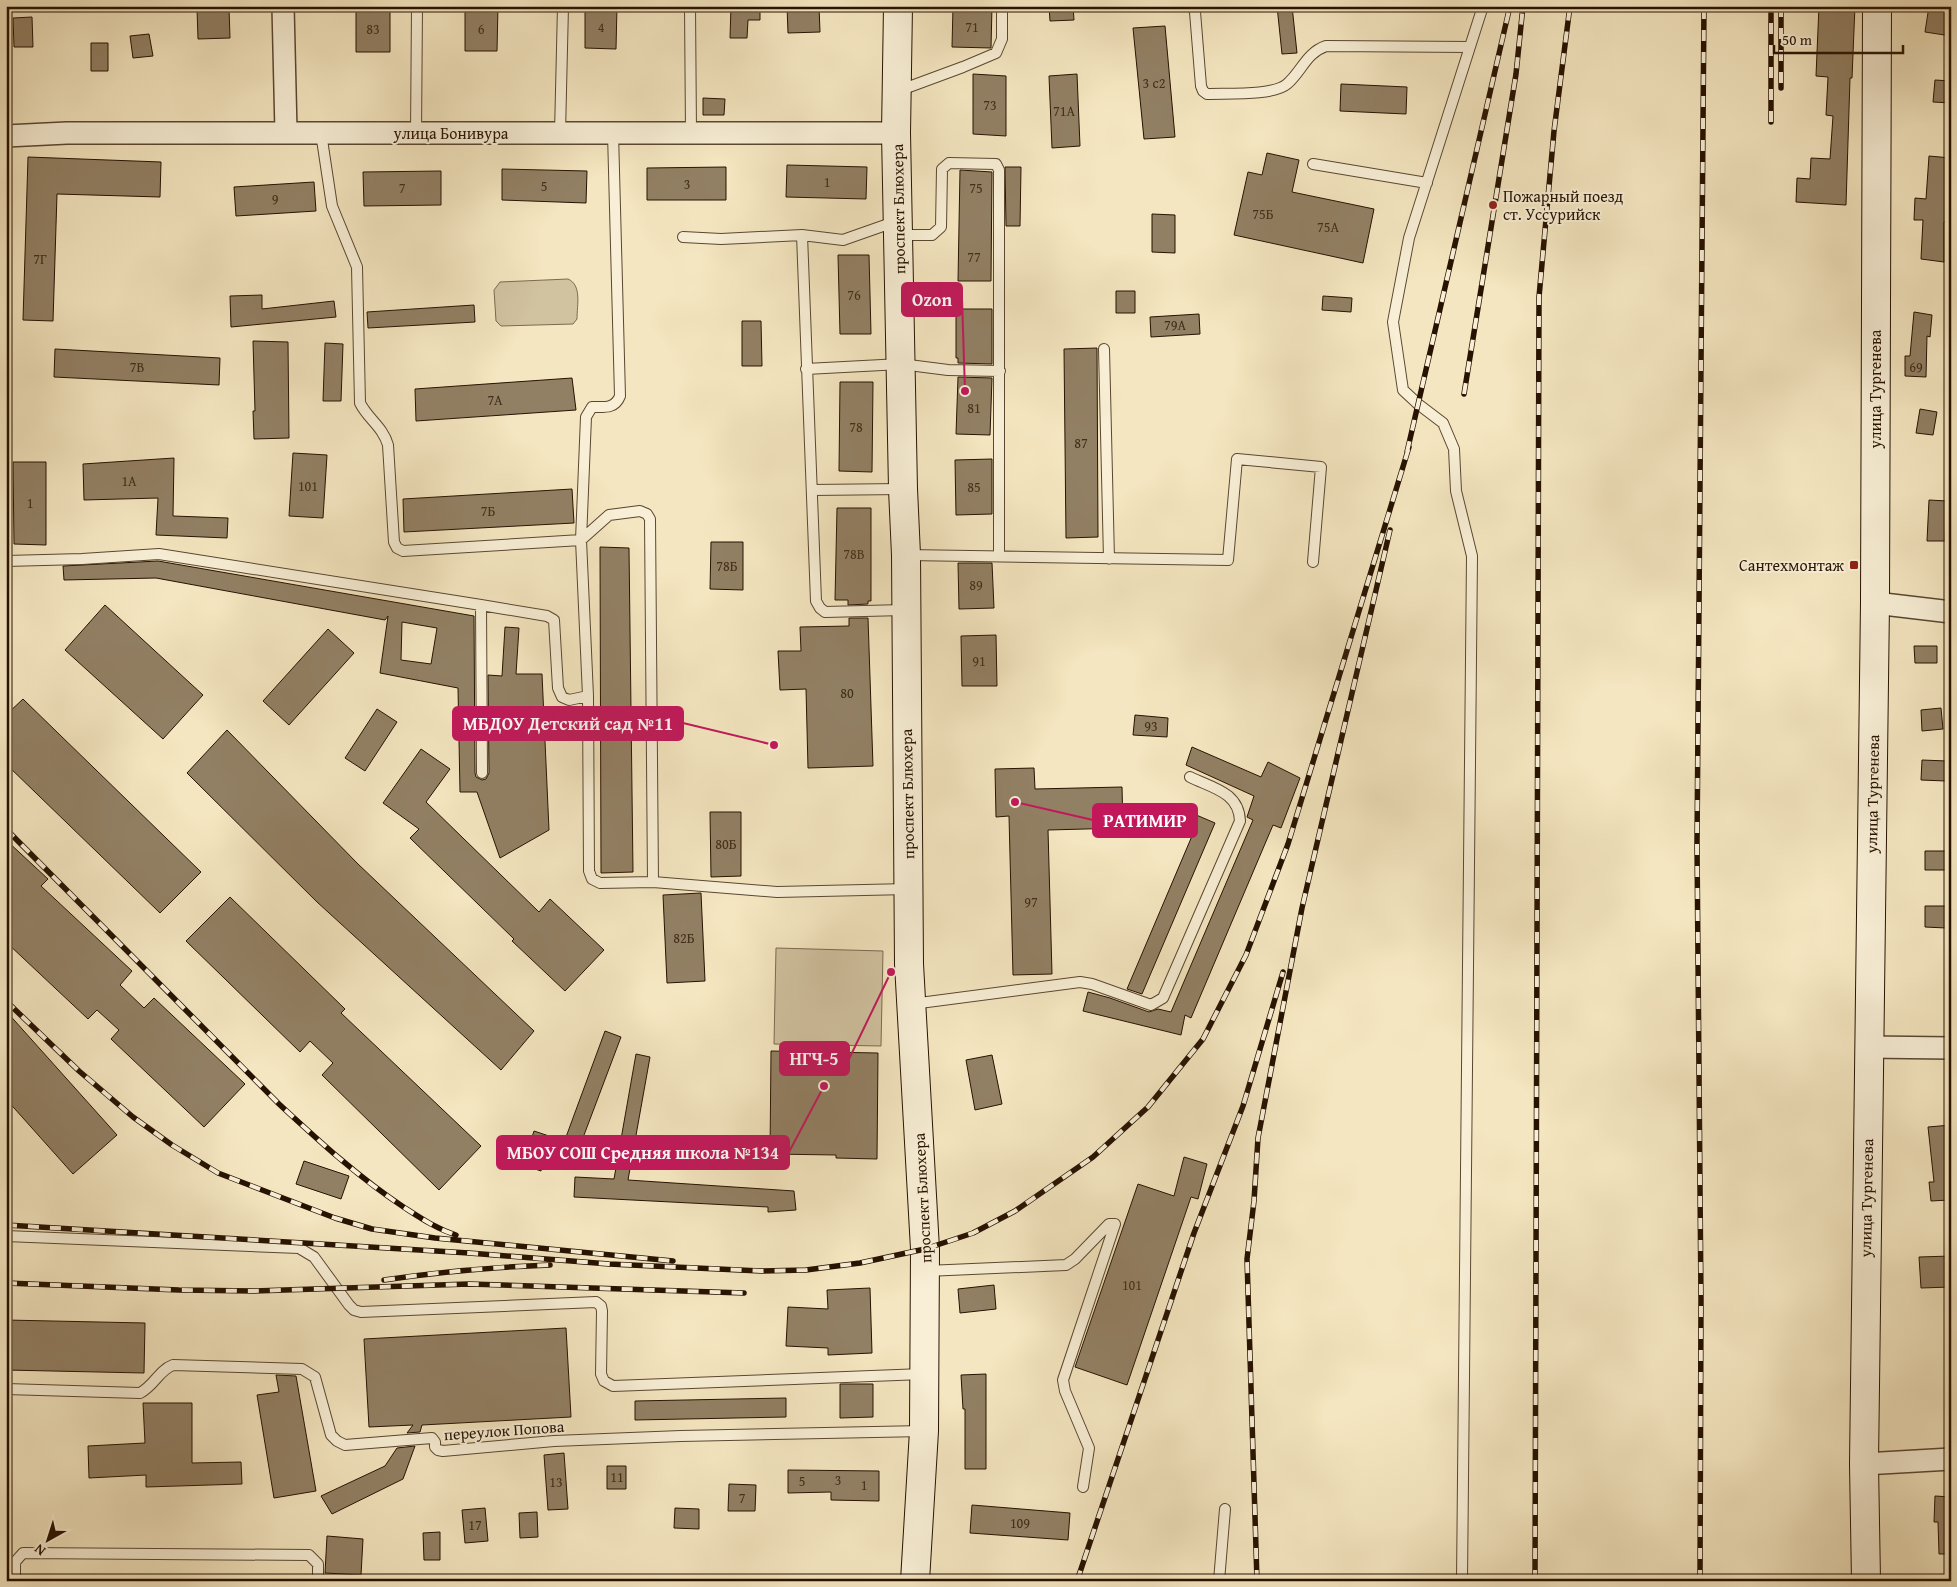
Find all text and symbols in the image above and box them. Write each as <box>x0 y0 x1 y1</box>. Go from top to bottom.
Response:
house number: 4 <box>598 17 605 37</box>
house number: 71 <box>965 17 979 37</box>
house number: 83 <box>366 19 380 39</box>
house number: 6 <box>478 19 485 39</box>
scale bar <box>1774 22 1903 54</box>
text: 50 m <box>1782 29 1813 50</box>
house number: 3 с2 <box>1143 73 1165 93</box>
house number: 73 <box>983 95 997 115</box>
house number: 71А <box>1053 101 1075 121</box>
street label: улица Бонивура <box>393 121 509 145</box>
street label: проспект Блюхера <box>885 143 911 274</box>
house number: 1 <box>824 172 830 192</box>
house number: 3 <box>684 174 690 194</box>
house number: 5 <box>541 176 547 196</box>
house number: 7 <box>399 178 406 198</box>
house number: 75 <box>969 178 983 198</box>
place label: Пожарный поезд ст. Уссурийск <box>1503 184 1624 226</box>
house number: 9 <box>272 189 279 209</box>
marker: Пожарный поезд ст. Уссурийск <box>1487 199 1499 211</box>
house number: 75Б <box>1252 204 1274 224</box>
house number: 75А <box>1317 217 1339 237</box>
house number: 77 <box>967 247 981 267</box>
house number: 7Г <box>33 249 47 269</box>
callout: Ozon <box>902 283 962 316</box>
house number: 76 <box>847 285 861 305</box>
text: Ozon <box>912 286 952 313</box>
house number: 79А <box>1164 315 1186 335</box>
street label: улица Тургенева <box>1863 329 1887 449</box>
house number: 7В <box>130 357 144 377</box>
house number: 69 <box>1909 357 1923 377</box>
house number: 7А <box>487 390 503 410</box>
house number: 81 <box>967 398 981 418</box>
house number: 78 <box>849 417 863 437</box>
house number: 87 <box>1074 433 1088 453</box>
house number: 1А <box>121 471 137 491</box>
house number: 101 <box>298 476 318 496</box>
house number: 85 <box>967 477 981 497</box>
house number: 1 <box>27 493 33 513</box>
house number: 7Б <box>481 501 495 521</box>
house number: 78В <box>843 544 865 564</box>
place label: Сантехмонтаж <box>1739 553 1844 577</box>
house number: 78Б <box>716 556 738 576</box>
marker: Сантехмонтаж <box>1848 559 1860 571</box>
house number: 89 <box>969 575 983 595</box>
house number: 91 <box>972 651 986 671</box>
house number: 80 <box>840 683 854 703</box>
callout: МБДОУ Детский сад №11 <box>453 707 683 740</box>
text: МБДОУ Детский сад №11 <box>463 710 673 737</box>
house number: 93 <box>1144 716 1158 736</box>
street label: проспект Блюхера <box>894 728 920 859</box>
street label: улица Тургенева <box>1859 734 1885 855</box>
callout: РАТИМИР <box>1093 804 1197 837</box>
text: РАТИМИР <box>1103 807 1187 834</box>
house number: 80Б <box>715 834 737 854</box>
house number: 97 <box>1024 892 1038 912</box>
house number: 82Б <box>673 928 695 948</box>
callout: НГЧ-5 <box>780 1042 849 1075</box>
text: НГЧ-5 <box>790 1045 838 1072</box>
street label: проспект Блюхера <box>907 1132 937 1264</box>
callout: МБОУ СОШ Средняя школа №134 <box>497 1136 789 1169</box>
street label: улица Тургенева <box>1853 1138 1879 1259</box>
text: МБОУ СОШ Средняя школа №134 <box>507 1139 779 1166</box>
house number: 101 <box>1122 1275 1142 1295</box>
street label: переулок Попова <box>443 1414 565 1446</box>
house number: 11 <box>610 1467 624 1487</box>
house number: 3 <box>835 1470 841 1490</box>
house number: 5 <box>799 1471 805 1491</box>
house number: 13 <box>549 1472 563 1492</box>
house number: 1 <box>861 1475 867 1495</box>
house number: 7 <box>739 1488 746 1508</box>
house number: 109 <box>1010 1513 1030 1533</box>
north arrow <box>22 1514 72 1564</box>
house number: 17 <box>468 1515 482 1535</box>
text: N <box>29 1539 50 1561</box>

